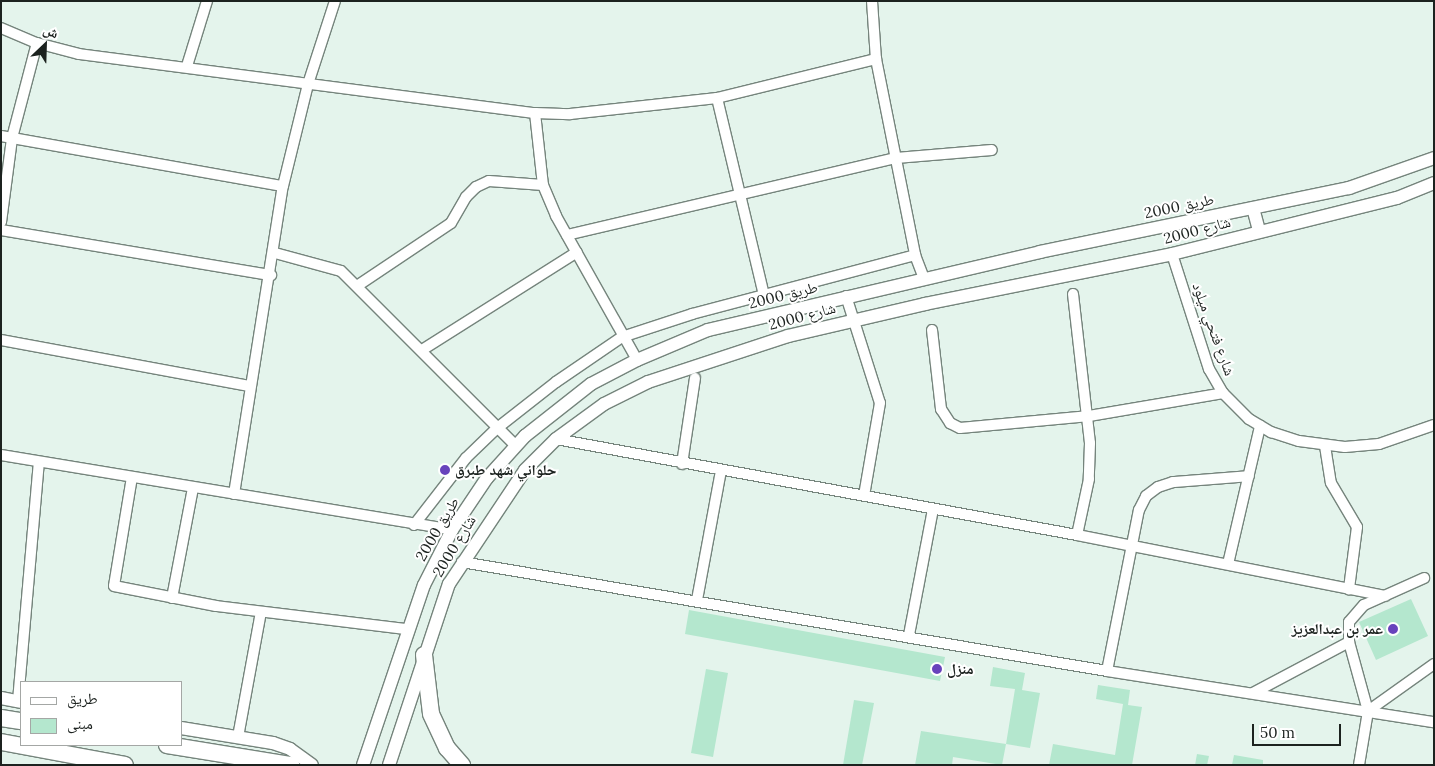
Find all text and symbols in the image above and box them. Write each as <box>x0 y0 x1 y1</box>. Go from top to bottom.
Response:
north arrow <box>20 20 70 70</box>
text: ش <box>41 20 62 43</box>
street label: طريق 2000 <box>1143 190 1215 222</box>
street label: شارع 2000 <box>1162 212 1232 248</box>
street label: طريق 2000 <box>747 278 819 312</box>
street label: شارع فتحي ميلود <box>1189 280 1239 378</box>
street label: شارع 2000 <box>767 298 837 334</box>
place label: حلواني شهد طبرق <box>455 461 557 479</box>
marker: حلواني شهد طبرق <box>439 464 451 476</box>
street label: طريق 2000 <box>412 494 462 564</box>
street label: شارع 2000 <box>429 512 479 580</box>
place label: عمر بن عبدالعزيز <box>1291 620 1383 638</box>
marker: عمر بن عبدالعزيز <box>1387 623 1399 635</box>
place label: منزل <box>947 660 974 678</box>
marker: منزل <box>931 663 943 675</box>
legend <box>20 681 182 746</box>
text: طريق <box>67 689 98 708</box>
text: مبنى <box>67 714 93 733</box>
scale bar <box>1255 714 1344 746</box>
text: 50 m <box>1260 723 1295 742</box>

